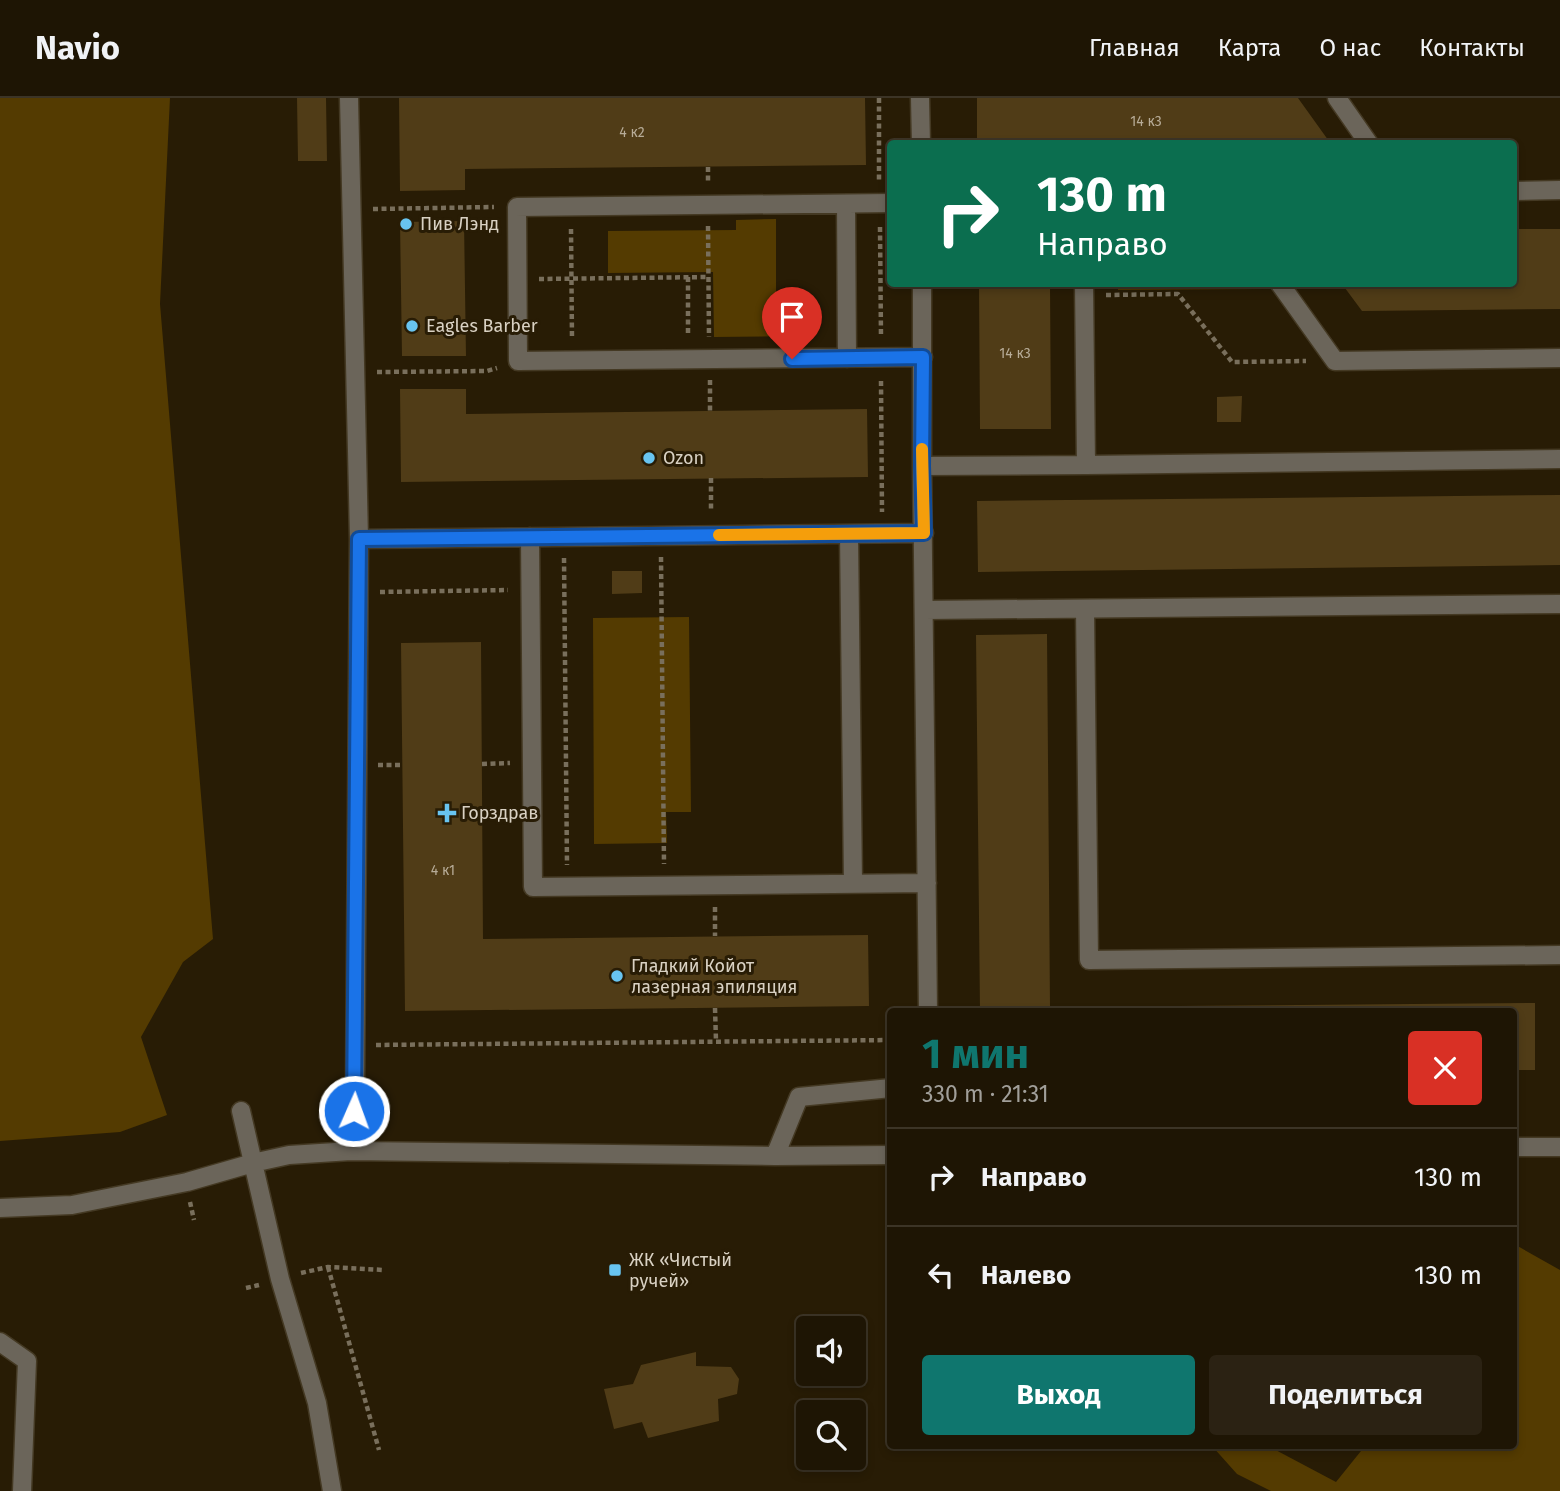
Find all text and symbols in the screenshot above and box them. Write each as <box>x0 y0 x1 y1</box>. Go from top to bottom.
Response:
text: Navio <box>35 28 120 68</box>
text: Главная <box>1089 34 1180 62</box>
text: Карта <box>1218 34 1281 62</box>
text: О нас <box>1319 34 1381 62</box>
text: Контакты <box>1419 34 1525 62</box>
house number: 14 к3 <box>1130 113 1162 130</box>
house number: 4 к2 <box>619 124 645 141</box>
text: 130 m <box>1037 165 1167 224</box>
icon: right <box>922 168 1013 259</box>
place label: Пив Лэнд <box>420 213 499 235</box>
marker: Пив Лэнд <box>398 216 414 232</box>
text: Направо <box>1037 225 1168 263</box>
pin <box>762 287 822 359</box>
icon: arrive <box>773 298 811 336</box>
place label: Eagles Barber <box>426 315 538 337</box>
marker: Eagles Barber <box>404 318 420 334</box>
house number: 14 к3 <box>999 345 1031 362</box>
place label: Ozon <box>663 447 704 469</box>
marker: Ozon <box>641 450 657 466</box>
place label: Горздрав <box>461 802 538 824</box>
marker: Горздрав <box>439 805 455 821</box>
house number: 4 к1 <box>431 862 455 879</box>
place label: Гладкий Койот лазерная эпиляция <box>631 955 797 998</box>
marker: Гладкий Койот лазерная эпиляция <box>609 968 625 984</box>
text: 1 мин <box>922 1029 1029 1079</box>
button: close <box>1408 1031 1482 1105</box>
position arrow <box>317 1074 391 1148</box>
text: 330 m · 21:31 <box>922 1080 1049 1108</box>
icon: right <box>922 1158 960 1196</box>
text: Направо <box>981 1162 1087 1193</box>
text: 130 m <box>1414 1162 1482 1193</box>
place label: ЖК «Чистый ручей» <box>629 1249 732 1292</box>
icon: left <box>922 1256 960 1294</box>
text: Налево <box>981 1260 1071 1291</box>
text: 130 m <box>1414 1260 1482 1291</box>
marker: ЖК «Чистый ручей» <box>607 1262 623 1278</box>
map controls <box>796 1316 866 1470</box>
button: sound <box>796 1316 866 1386</box>
button: Выход <box>922 1355 1195 1435</box>
button: Поделиться <box>1209 1355 1482 1435</box>
button: search <box>796 1400 866 1470</box>

